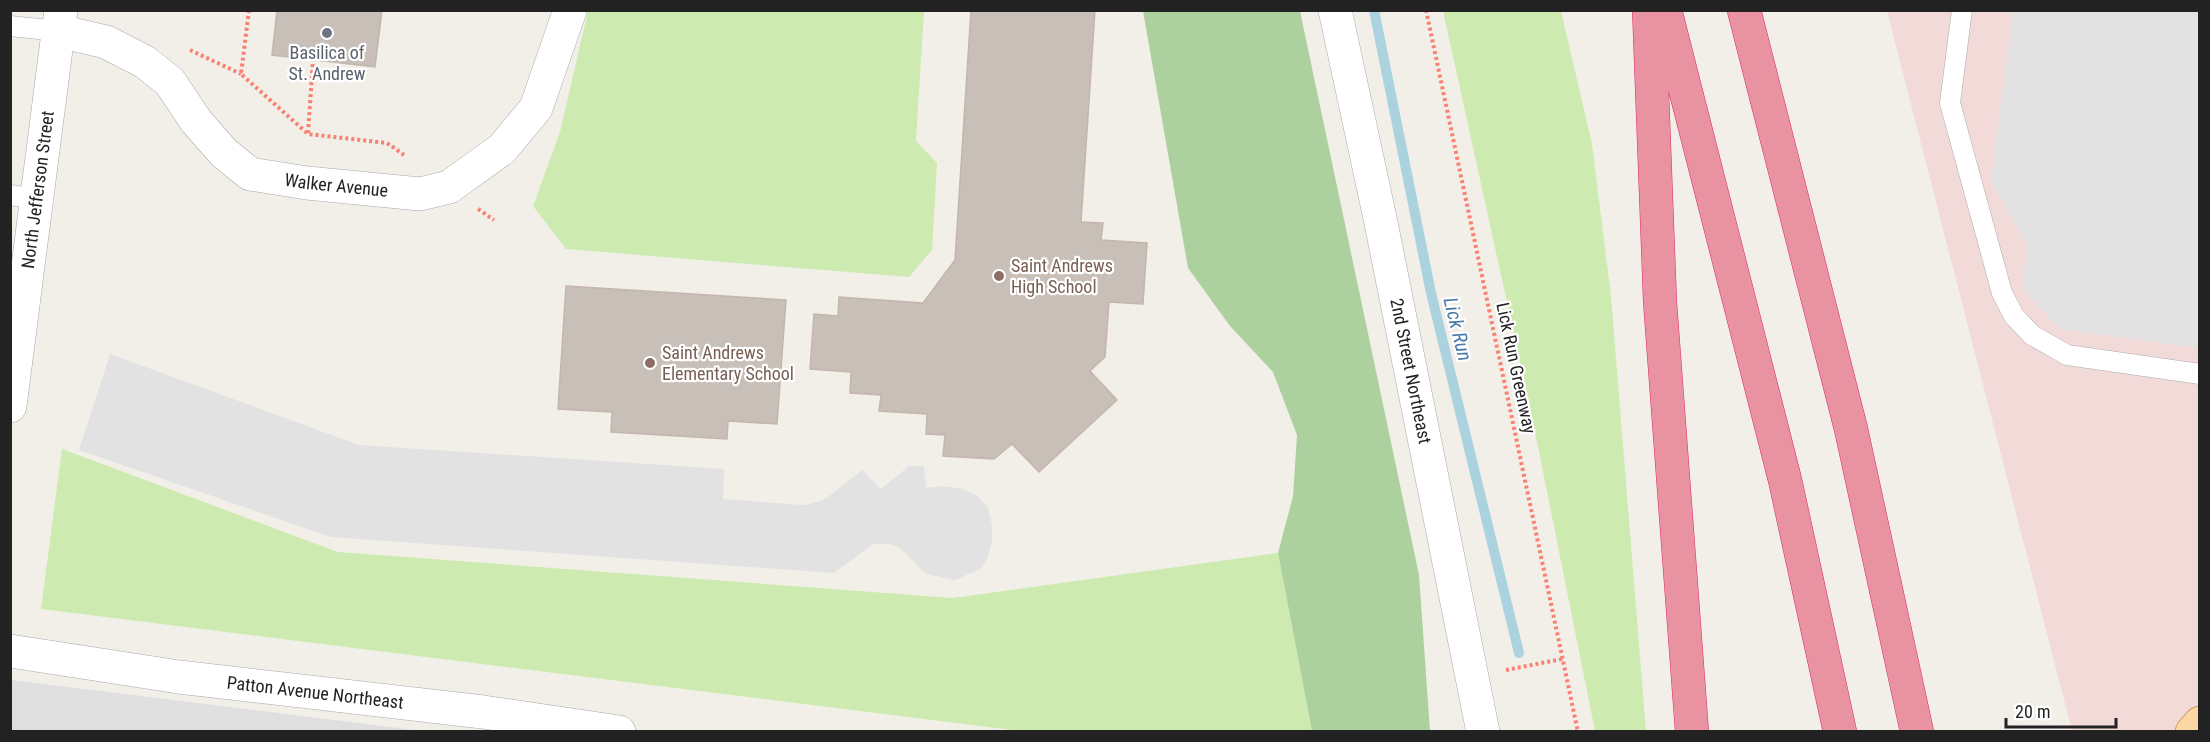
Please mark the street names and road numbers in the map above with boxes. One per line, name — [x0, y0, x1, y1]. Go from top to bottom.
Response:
street label: North Jefferson Street — [17, 110, 58, 270]
street label: Walker Avenue — [283, 169, 389, 201]
street label: 2nd Street Northeast — [1386, 297, 1436, 446]
street label: Lick Run Greenway — [1492, 300, 1541, 436]
street label: Patton Avenue Northeast — [226, 672, 405, 713]

